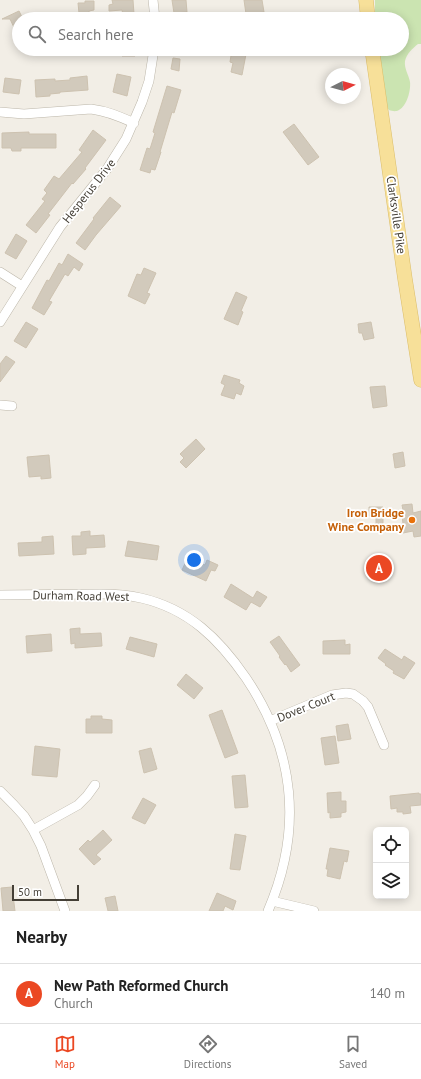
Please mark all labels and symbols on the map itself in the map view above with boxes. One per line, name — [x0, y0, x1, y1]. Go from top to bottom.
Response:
north arrow — [325, 68, 361, 104]
street label: Hesperus Drive — [59, 156, 118, 226]
street label: Clarksville Pike — [384, 175, 409, 255]
place label: Iron Bridge Wine Company — [328, 505, 404, 534]
marker: Iron Bridge Wine Company — [407, 515, 417, 525]
your location — [184, 550, 204, 570]
pin: A — [366, 553, 392, 583]
street label: Durham Road West — [32, 587, 130, 604]
street label: Dover Court — [275, 688, 337, 725]
scale bar — [12, 883, 79, 902]

